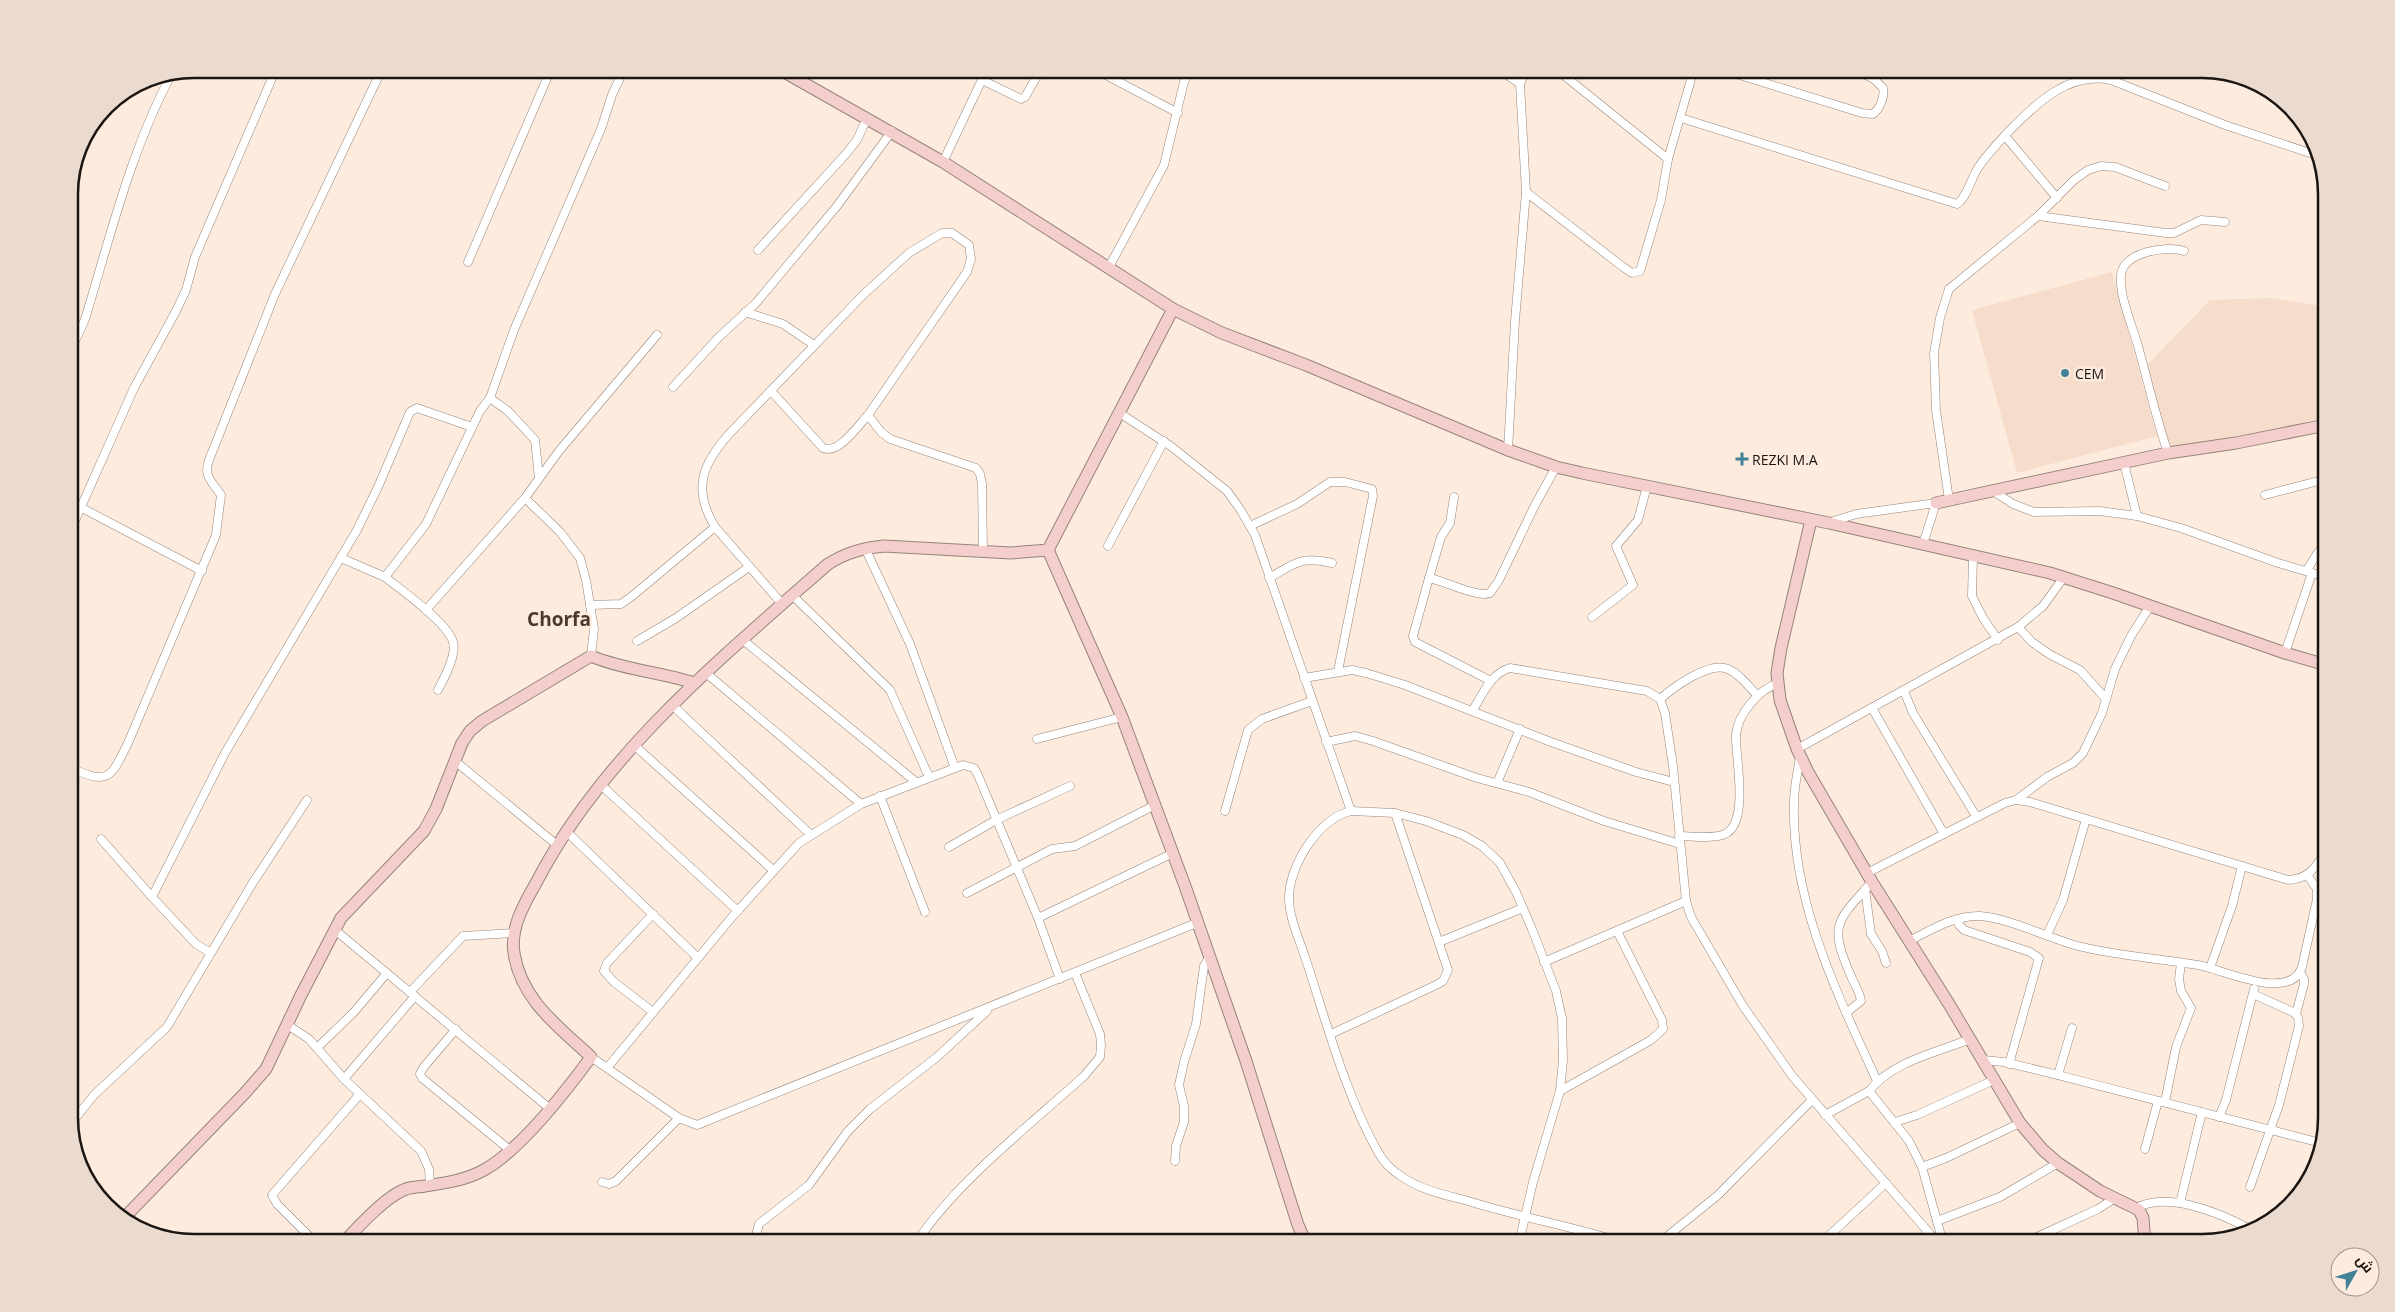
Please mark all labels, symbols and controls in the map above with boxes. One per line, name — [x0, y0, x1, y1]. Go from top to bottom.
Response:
place label: CEM — [2075, 364, 2104, 383]
marker: CEM — [2059, 367, 2071, 379]
place label: REZKI M.A — [1752, 450, 1818, 469]
marker: REZKI M.A — [1736, 453, 1748, 465]
district label: Chorfa — [527, 606, 591, 632]
north arrow — [2330, 1247, 2380, 1297]
text: ش — [2352, 1251, 2379, 1276]

